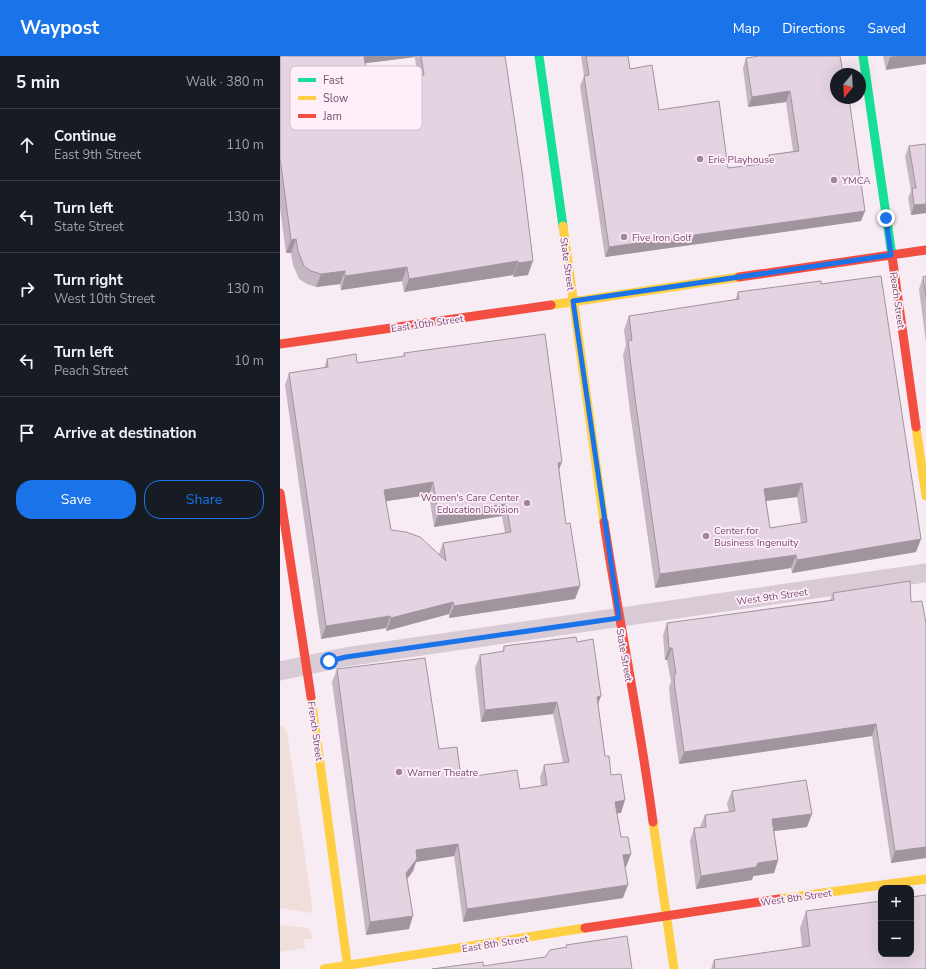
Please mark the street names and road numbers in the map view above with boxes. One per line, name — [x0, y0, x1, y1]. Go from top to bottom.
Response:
street label: State Street — [556, 237, 578, 292]
street label: Peach Street — [886, 271, 908, 330]
street label: East 10th Street — [390, 312, 465, 336]
street label: West 9th Street — [736, 585, 809, 609]
street label: State Street — [612, 628, 636, 683]
street label: French Street — [304, 700, 326, 762]
street label: West 8th Street — [760, 886, 833, 910]
street label: East 8th Street — [461, 932, 530, 956]

